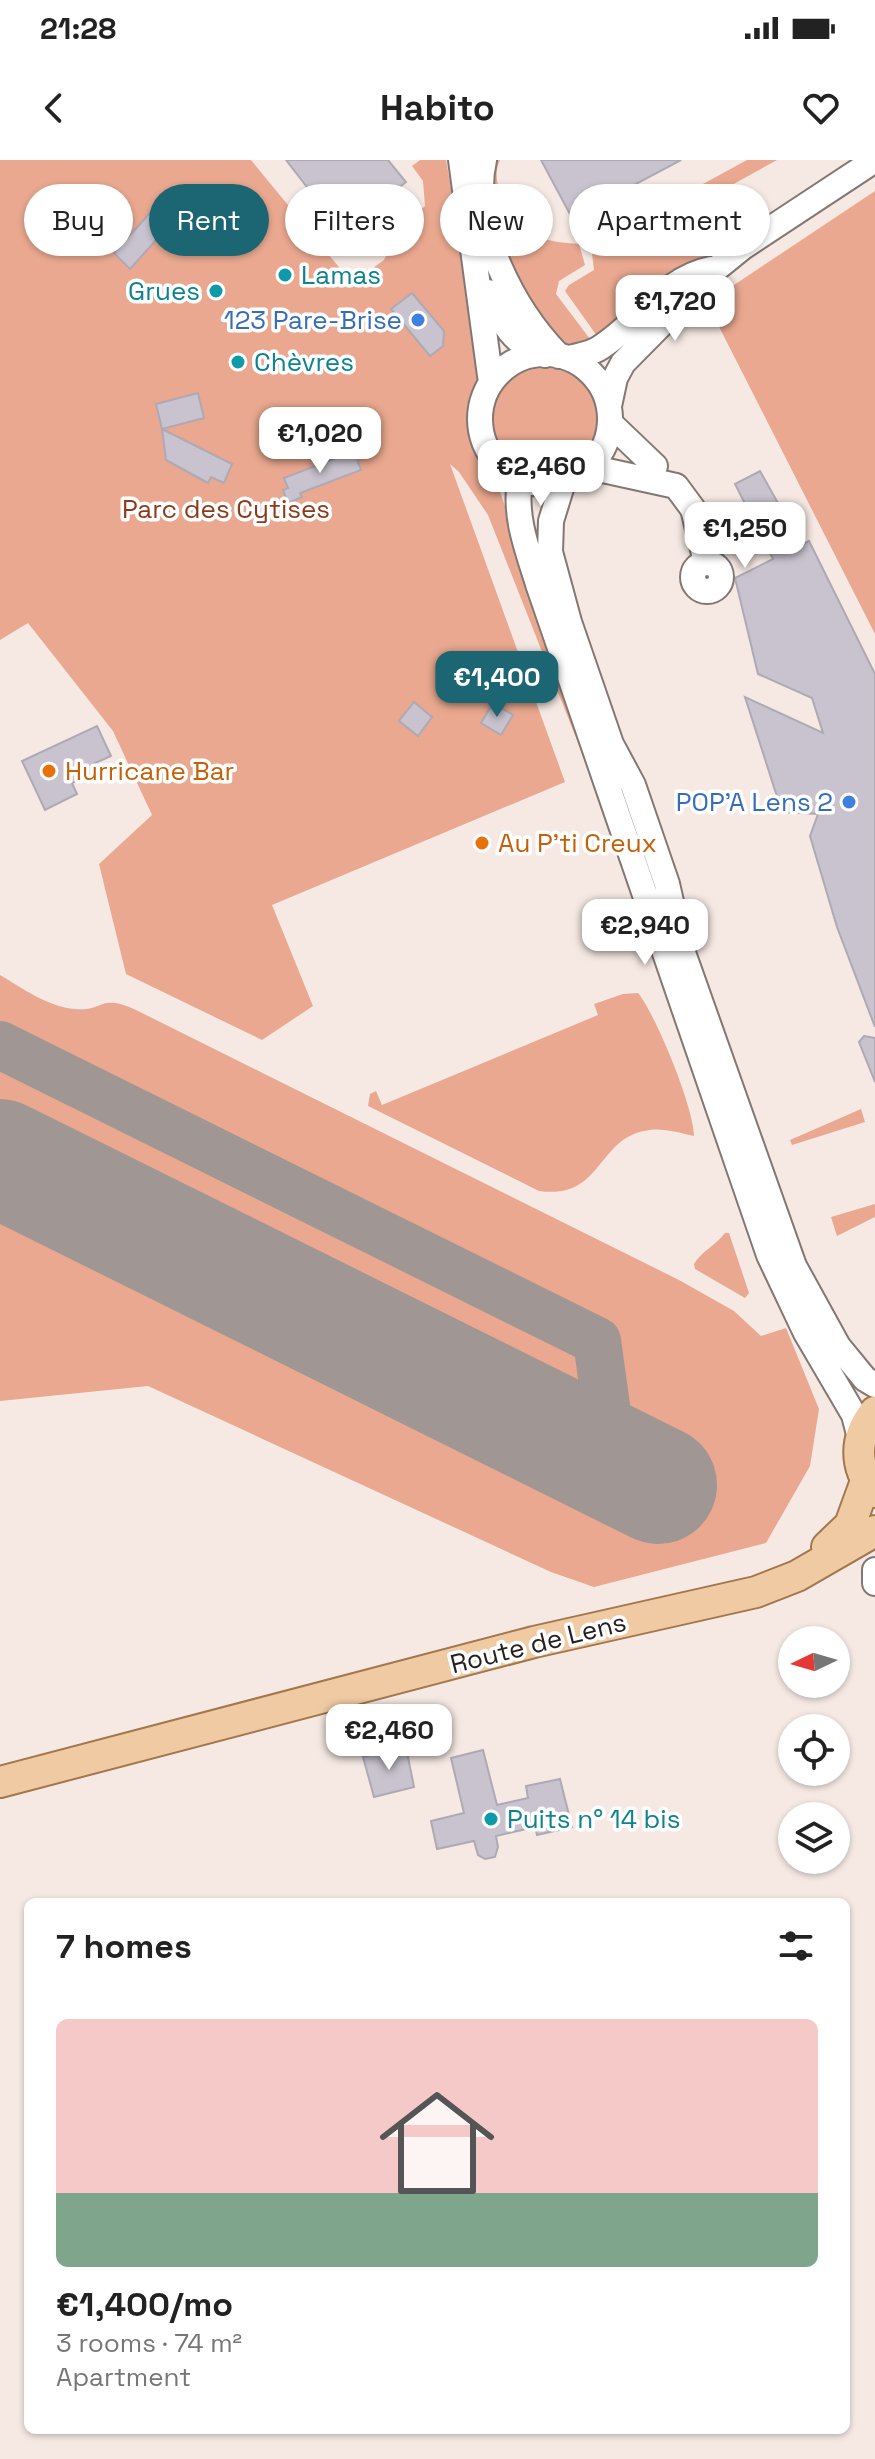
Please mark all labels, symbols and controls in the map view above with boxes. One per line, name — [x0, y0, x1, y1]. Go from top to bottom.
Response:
text: 21:28 — [40, 9, 116, 48]
text: Habito — [380, 85, 495, 131]
icon: back — [32, 86, 76, 130]
icon: heart — [799, 86, 843, 130]
chip: Buy — [24, 184, 133, 256]
chip: Rent — [149, 184, 269, 256]
chip: Filters — [285, 184, 424, 256]
chip: New — [440, 184, 553, 256]
chip: Apartment — [569, 184, 770, 256]
place label: Lamas — [301, 258, 381, 292]
marker: Lamas — [276, 266, 294, 284]
place label: Grues — [128, 274, 200, 308]
pin: €1,720 — [610, 275, 740, 343]
marker: Grues — [207, 282, 225, 300]
text: €1,720 — [634, 284, 716, 318]
place label: 123 Pare-Brise — [224, 303, 402, 337]
marker: 123 Pare-Brise — [409, 311, 427, 329]
place label: Chèvres — [254, 345, 354, 379]
marker: Chèvres — [229, 353, 247, 371]
pin: €1,020 — [255, 407, 385, 475]
text: €1,020 — [277, 416, 363, 450]
pin: €2,460 — [476, 440, 606, 508]
text: €2,460 — [496, 449, 586, 483]
park label: Parc des Cytises — [122, 492, 330, 526]
pin: €1,250 — [680, 502, 810, 570]
text: €1,250 — [703, 511, 787, 545]
pin: €1,400 — [432, 651, 562, 719]
text: €1,400 — [453, 660, 541, 694]
place label: Hurricane Bar — [65, 754, 234, 788]
marker: Hurricane Bar — [40, 762, 58, 780]
place label: POP'A Lens 2 — [676, 785, 833, 819]
marker: POP'A Lens 2 — [840, 793, 858, 811]
place label: Au P'ti Creux — [498, 826, 657, 860]
marker: Au P'ti Creux — [473, 834, 491, 852]
pin: €2,940 — [580, 899, 710, 967]
text: €2,940 — [600, 908, 690, 942]
street label: Route de Lens — [447, 1605, 629, 1681]
north arrow — [778, 1626, 850, 1698]
map controls — [778, 1626, 850, 1874]
pin: €2,460 — [324, 1704, 454, 1772]
text: €2,460 — [344, 1713, 434, 1747]
button: locate — [778, 1714, 850, 1786]
place label: Puits n° 14 bis — [507, 1802, 680, 1836]
button: layers — [778, 1802, 850, 1874]
marker: Puits n° 14 bis — [482, 1810, 500, 1828]
icon: filters — [774, 1924, 818, 1968]
text: 7 homes — [56, 1925, 192, 1968]
icon: home — [365, 2071, 509, 2215]
text: €1,400/mo — [56, 2283, 233, 2326]
text: 3 rooms · 74 m² — [56, 2326, 242, 2360]
text: Apartment — [56, 2360, 191, 2394]

